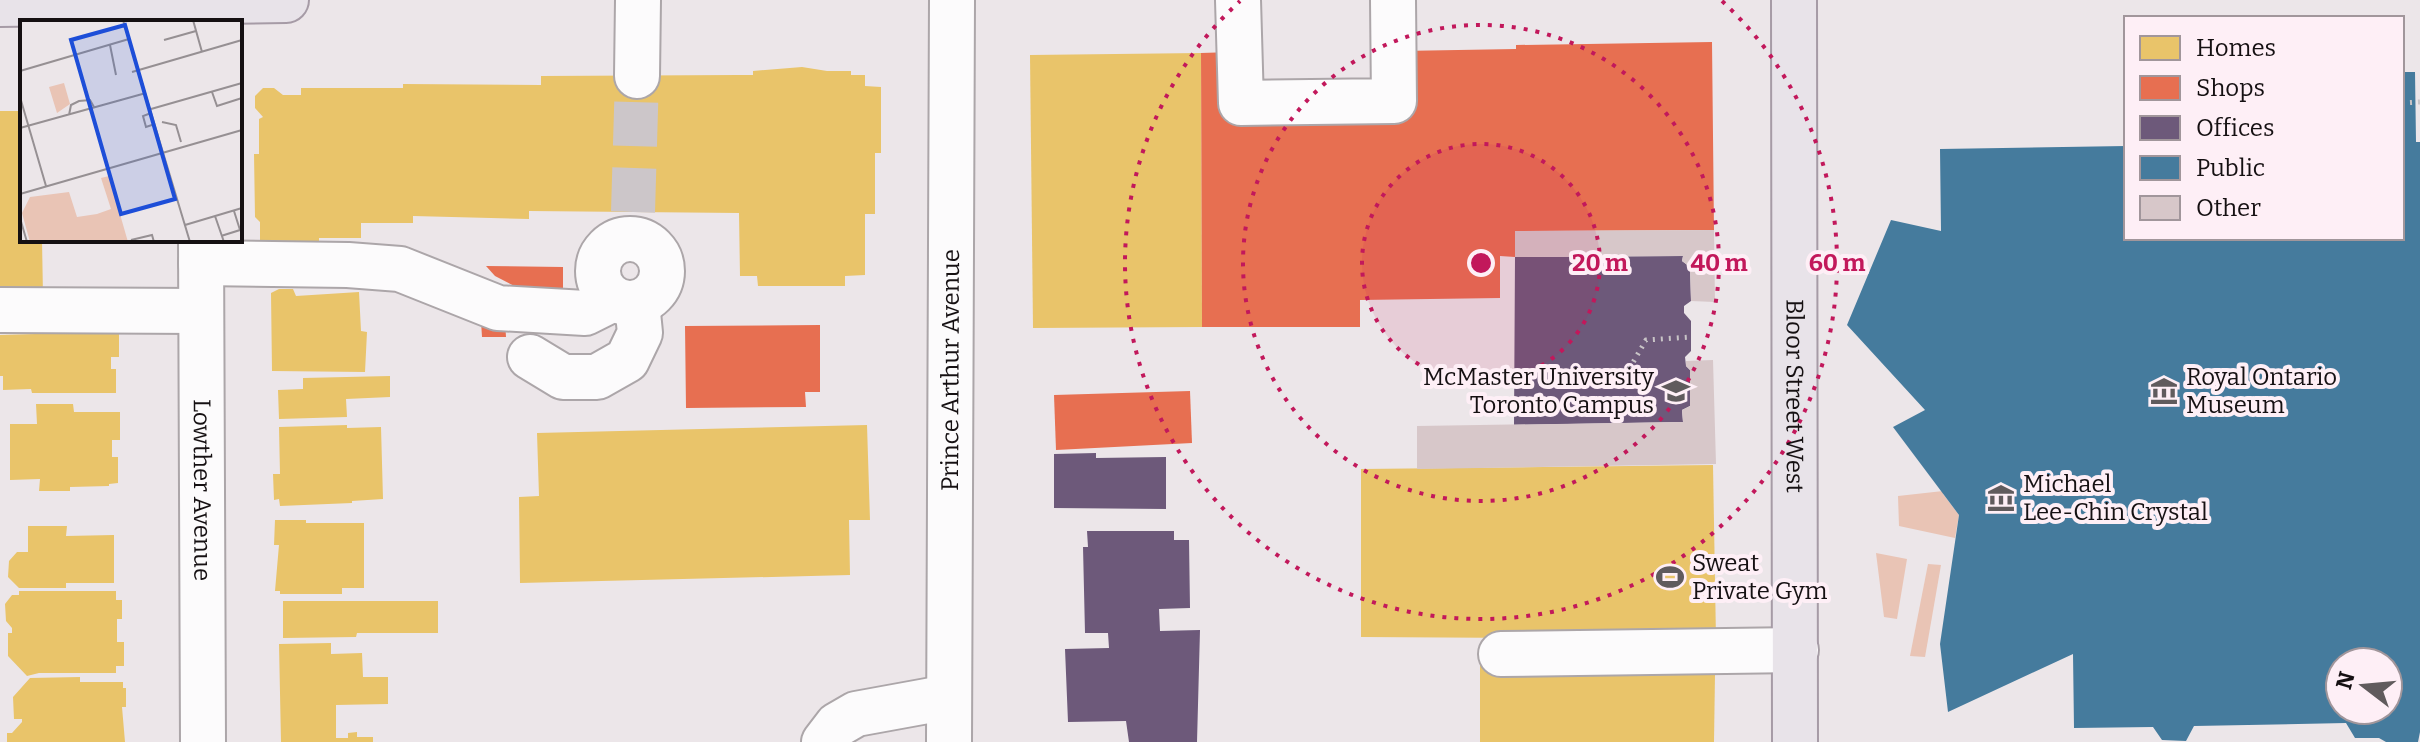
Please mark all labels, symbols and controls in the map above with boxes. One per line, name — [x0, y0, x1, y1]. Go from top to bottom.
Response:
legend — [2124, 16, 2404, 240]
inset map — [20, 20, 242, 242]
text: Homes — [2196, 34, 2276, 62]
text: Shops — [2196, 74, 2265, 102]
text: Offices — [2196, 114, 2274, 142]
text: Public — [2196, 154, 2265, 182]
text: Other — [2196, 194, 2261, 222]
street label: Prince Arthur Avenue — [936, 249, 965, 491]
centre of rings — [1467, 249, 1495, 277]
text: 20 m — [1572, 249, 1628, 277]
text: 40 m — [1690, 249, 1748, 277]
text: 60 m — [1809, 249, 1865, 277]
street label: Bloor Street West — [1780, 299, 1809, 493]
place label: McMaster University Toronto Campus — [1423, 363, 1654, 419]
place label: Royal Ontario Museum — [2186, 363, 2337, 419]
school or university icon: McMaster University Toronto Campus — [1661, 376, 1691, 406]
museum icon: Royal Ontario Museum — [2149, 376, 2179, 406]
street label: Lowther Avenue — [188, 399, 216, 581]
place label: Michael Lee-Chin Crystal — [2023, 470, 2208, 526]
museum icon: Michael Lee-Chin Crystal — [1986, 483, 2016, 513]
place label: Sweat Private Gym — [1692, 549, 1828, 605]
sports icon: Sweat Private Gym — [1655, 562, 1685, 592]
north arrow — [2324, 646, 2404, 726]
text: N — [2330, 669, 2361, 693]

